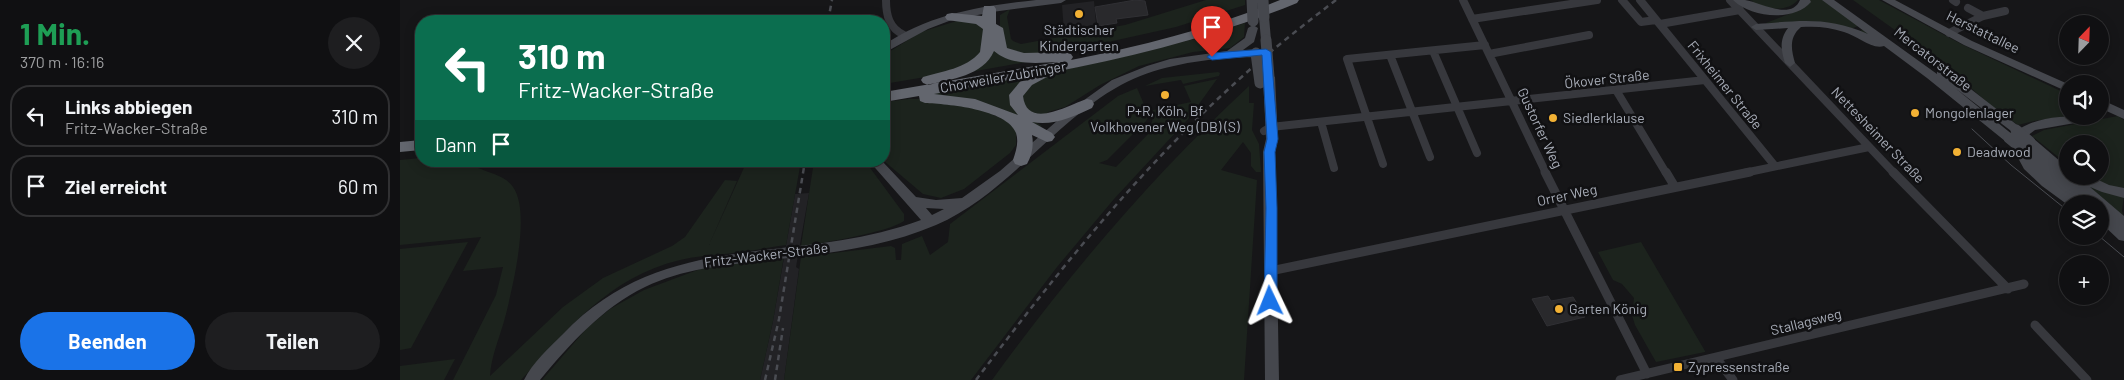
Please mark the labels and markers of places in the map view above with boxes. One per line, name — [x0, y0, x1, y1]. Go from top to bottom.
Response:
pin — [1191, 6, 1233, 57]
marker: Städtischer Kindergarten — [1073, 8, 1085, 20]
place label: Städtischer Kindergarten — [1039, 21, 1119, 54]
marker: P+R, Köln, Bf Volkhovener Weg (DB) (S) — [1159, 89, 1171, 101]
place label: P+R, Köln, Bf Volkhovener Weg (DB) (S) — [1090, 102, 1240, 135]
place label: Mongolenlager — [1925, 104, 2014, 121]
marker: Mongolenlager — [1909, 107, 1921, 119]
place label: Siedlerklause — [1563, 109, 1645, 126]
marker: Siedlerklause — [1547, 112, 1559, 124]
place label: Deadwood — [1967, 143, 2031, 160]
marker: Deadwood — [1951, 146, 1963, 158]
place label: Garten König — [1569, 300, 1647, 317]
marker: Garten König — [1553, 303, 1565, 315]
place label: Zypressenstraße — [1688, 358, 1790, 375]
marker: Zypressenstraße — [1672, 361, 1684, 373]

